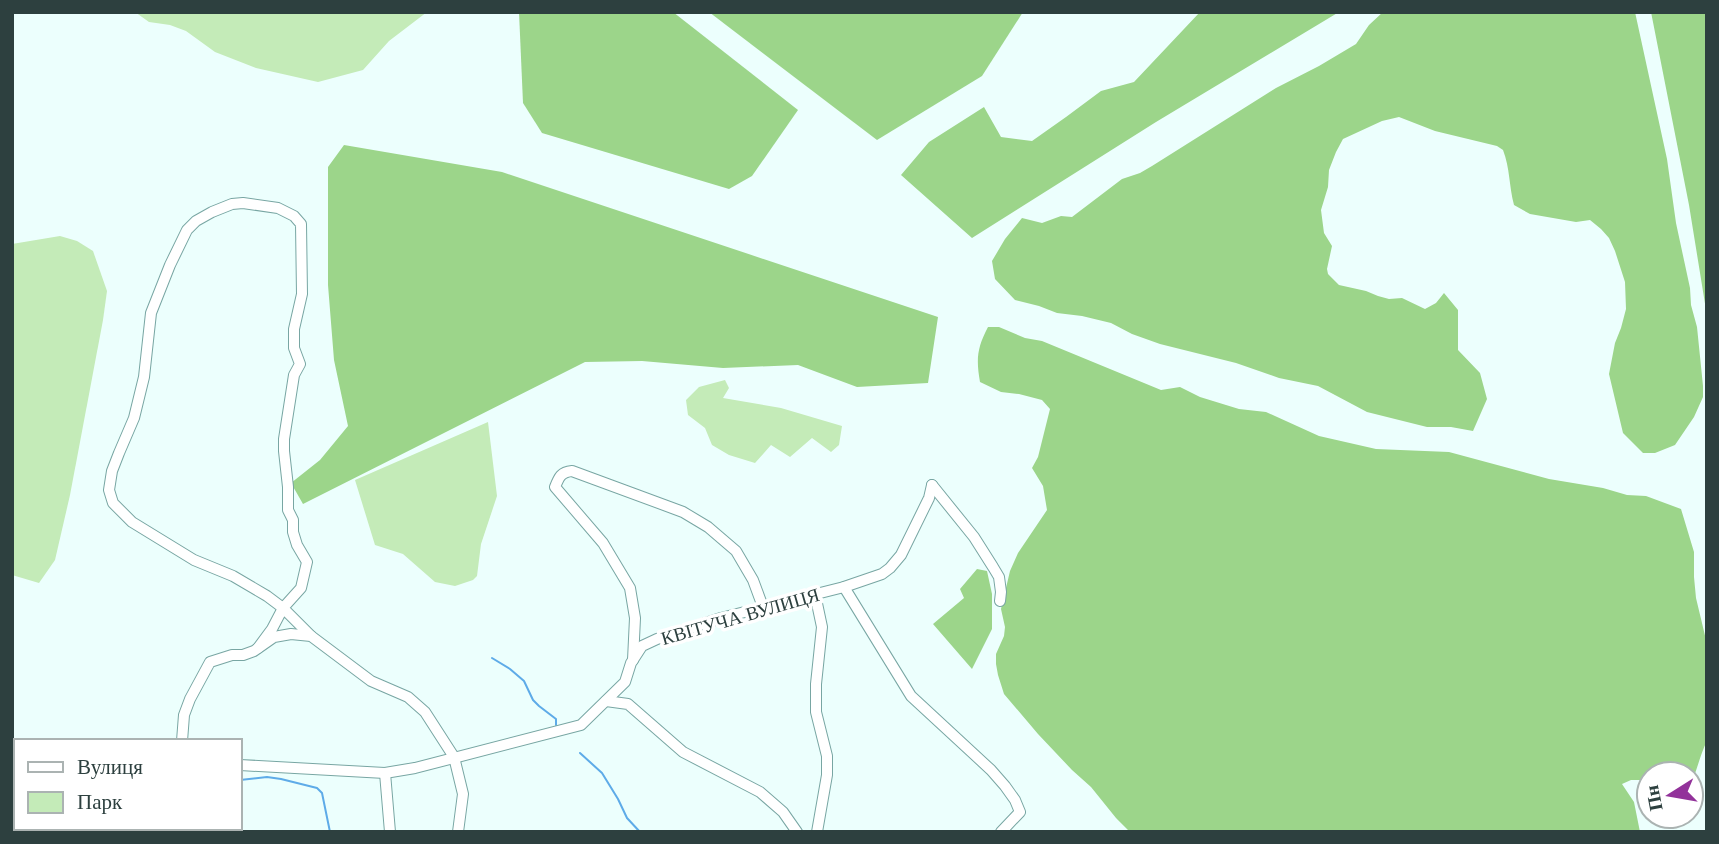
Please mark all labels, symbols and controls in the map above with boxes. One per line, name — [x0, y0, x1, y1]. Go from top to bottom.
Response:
street label: КВІТУЧА ВУЛИЦЯ — [658, 583, 822, 650]
legend — [14, 739, 242, 830]
text: Вулиця — [77, 754, 143, 780]
north arrow — [1635, 760, 1705, 830]
text: Пн — [1640, 783, 1668, 813]
text: Парк — [77, 789, 123, 815]

